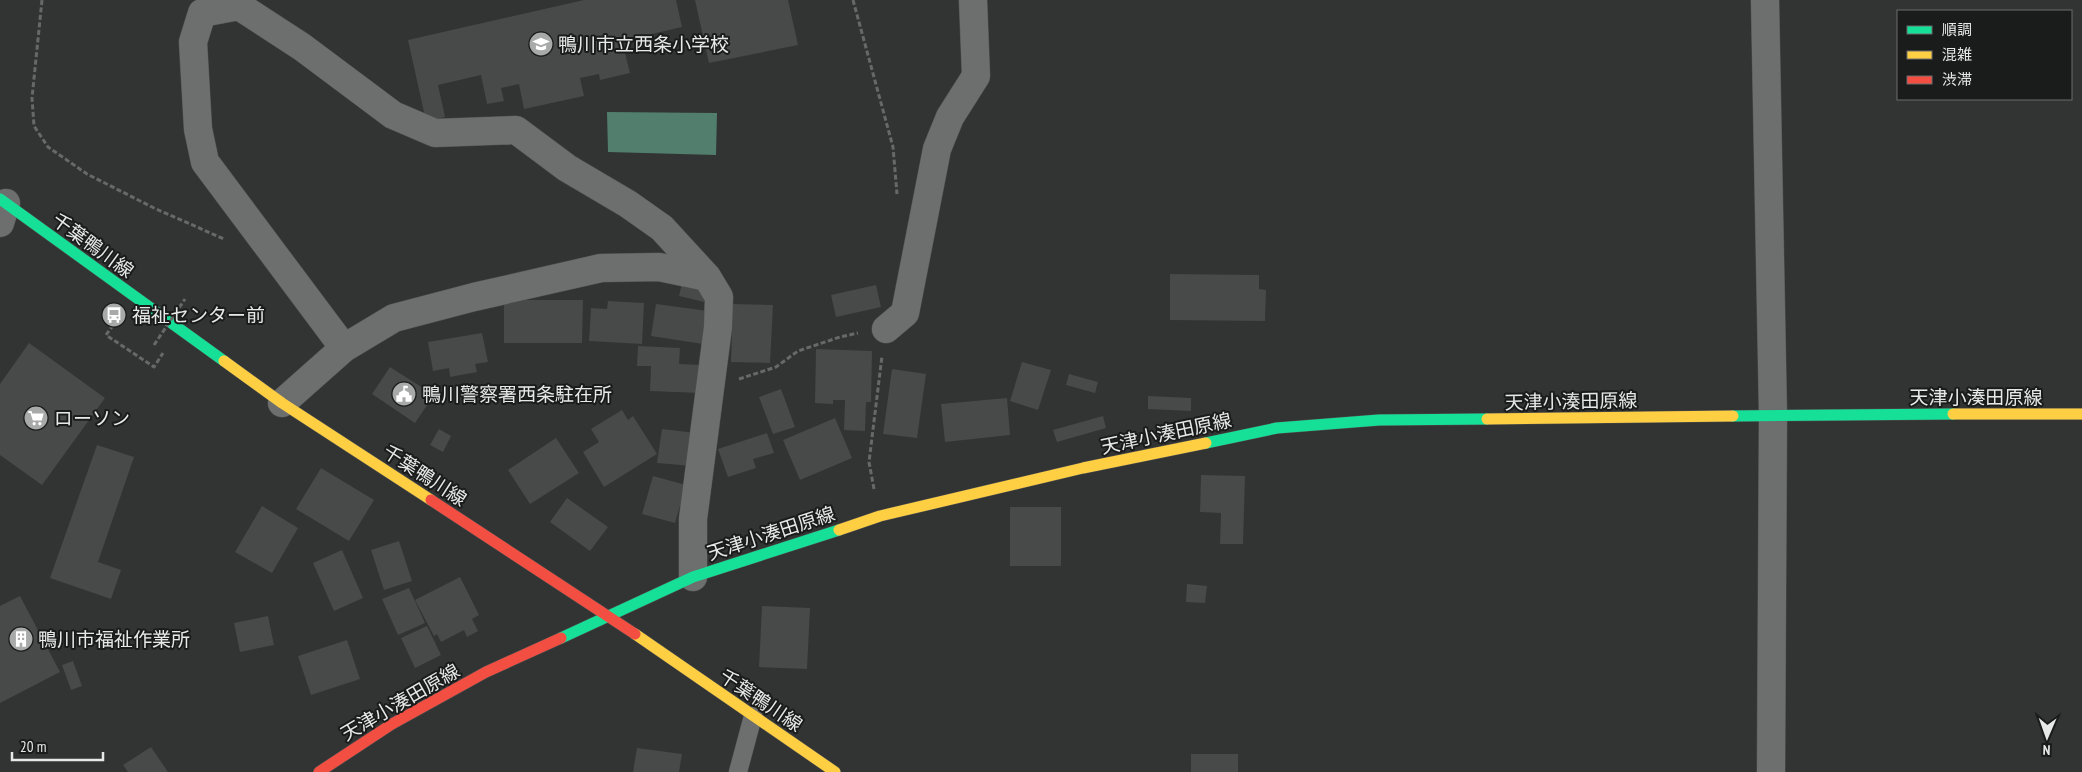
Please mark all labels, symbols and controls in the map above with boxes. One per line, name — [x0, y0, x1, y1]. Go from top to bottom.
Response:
legend — [1897, 10, 2072, 100]
text: 順調 — [1942, 20, 1972, 39]
school or university icon: 鴨川市立西条小学校 — [528, 31, 554, 57]
place label: 鴨川市立西条小学校 — [558, 32, 729, 56]
text: 混雑 — [1942, 45, 1972, 64]
text: 渋滞 — [1942, 70, 1972, 89]
street label: 千葉鴨川線 — [48, 207, 138, 283]
bus stop icon: 福祉センター前 — [101, 302, 127, 328]
place label: 福祉センター前 — [132, 303, 265, 327]
public building icon: 鴨川警察署西条駐在所 — [391, 381, 417, 407]
place label: 鴨川警察署西条駐在所 — [422, 382, 612, 406]
street label: 天津小湊田原線 — [1909, 385, 2043, 409]
street label: 天津小湊田原線 — [1504, 388, 1638, 414]
supermarket icon: ローソン — [23, 405, 49, 431]
place label: ローソン — [54, 406, 130, 430]
street label: 天津小湊田原線 — [1098, 407, 1234, 459]
street label: 千葉鴨川線 — [379, 439, 471, 511]
street label: 天津小湊田原線 — [704, 501, 838, 565]
building icon: 鴨川市福祉作業所 — [8, 626, 34, 652]
place label: 鴨川市福祉作業所 — [38, 627, 190, 651]
street label: 天津小湊田原線 — [336, 658, 464, 746]
street label: 千葉鴨川線 — [715, 663, 807, 737]
north arrow — [2022, 712, 2072, 762]
scale bar — [12, 730, 104, 762]
text: 20 m — [20, 737, 46, 756]
text: N — [2042, 741, 2051, 759]

